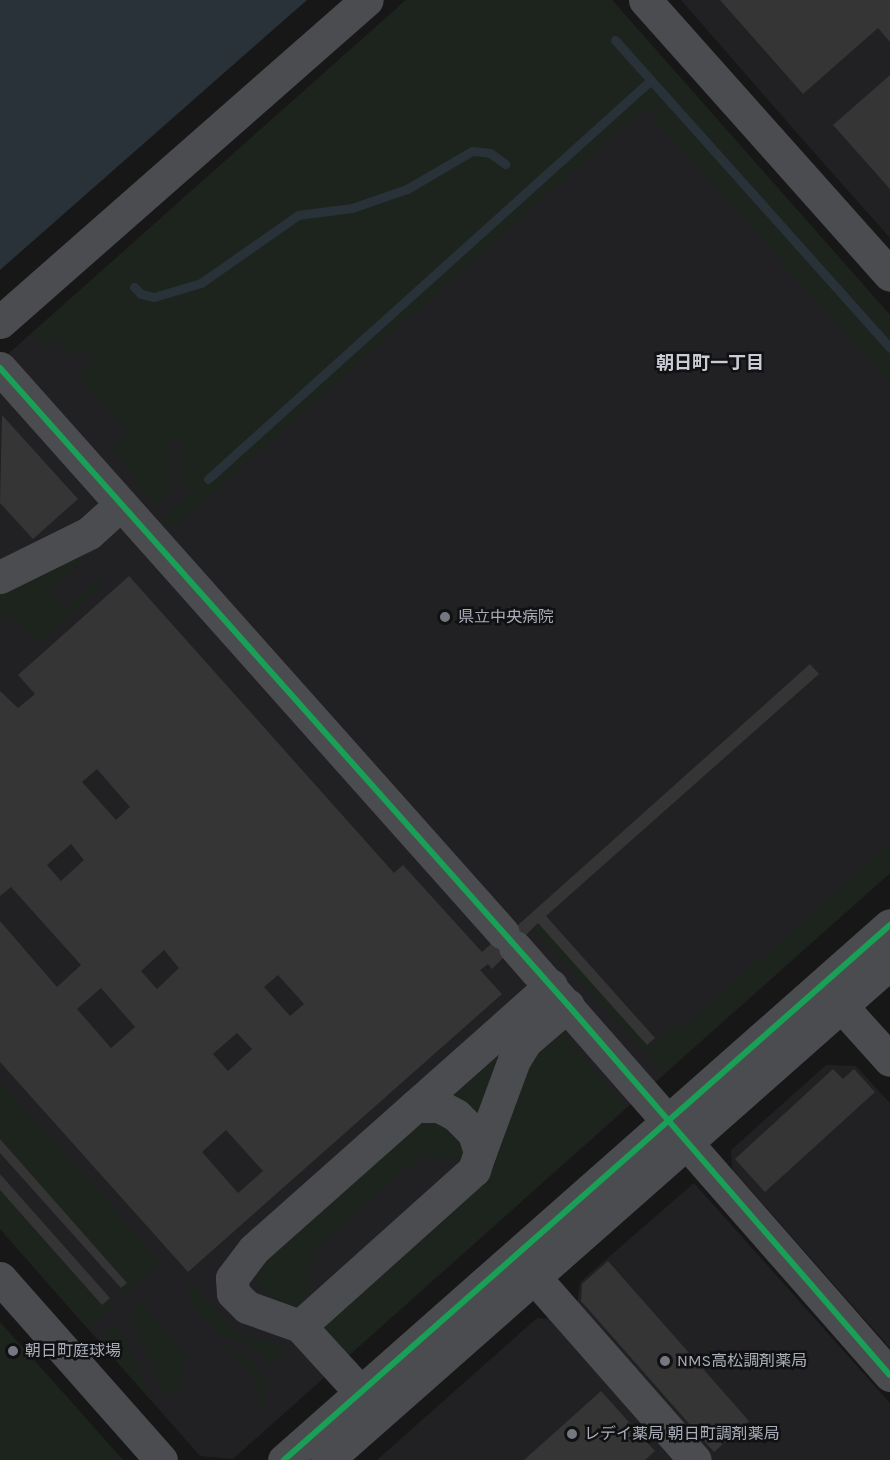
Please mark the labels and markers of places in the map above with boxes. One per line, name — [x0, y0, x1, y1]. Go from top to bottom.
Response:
place label: 県立中央病院 — [458, 607, 554, 627]
marker: 県立中央病院 — [436, 608, 454, 626]
place label: 朝日町庭球場 — [25, 1341, 121, 1361]
marker: 朝日町庭球場 — [6, 1344, 20, 1358]
place label: NMS高松調剤薬局 — [677, 1351, 807, 1371]
marker: NMS高松調剤薬局 — [658, 1354, 672, 1368]
place label: レデイ薬局 朝日町調剤薬局 — [584, 1424, 780, 1444]
marker: レデイ薬局 朝日町調剤薬局 — [565, 1427, 579, 1441]

